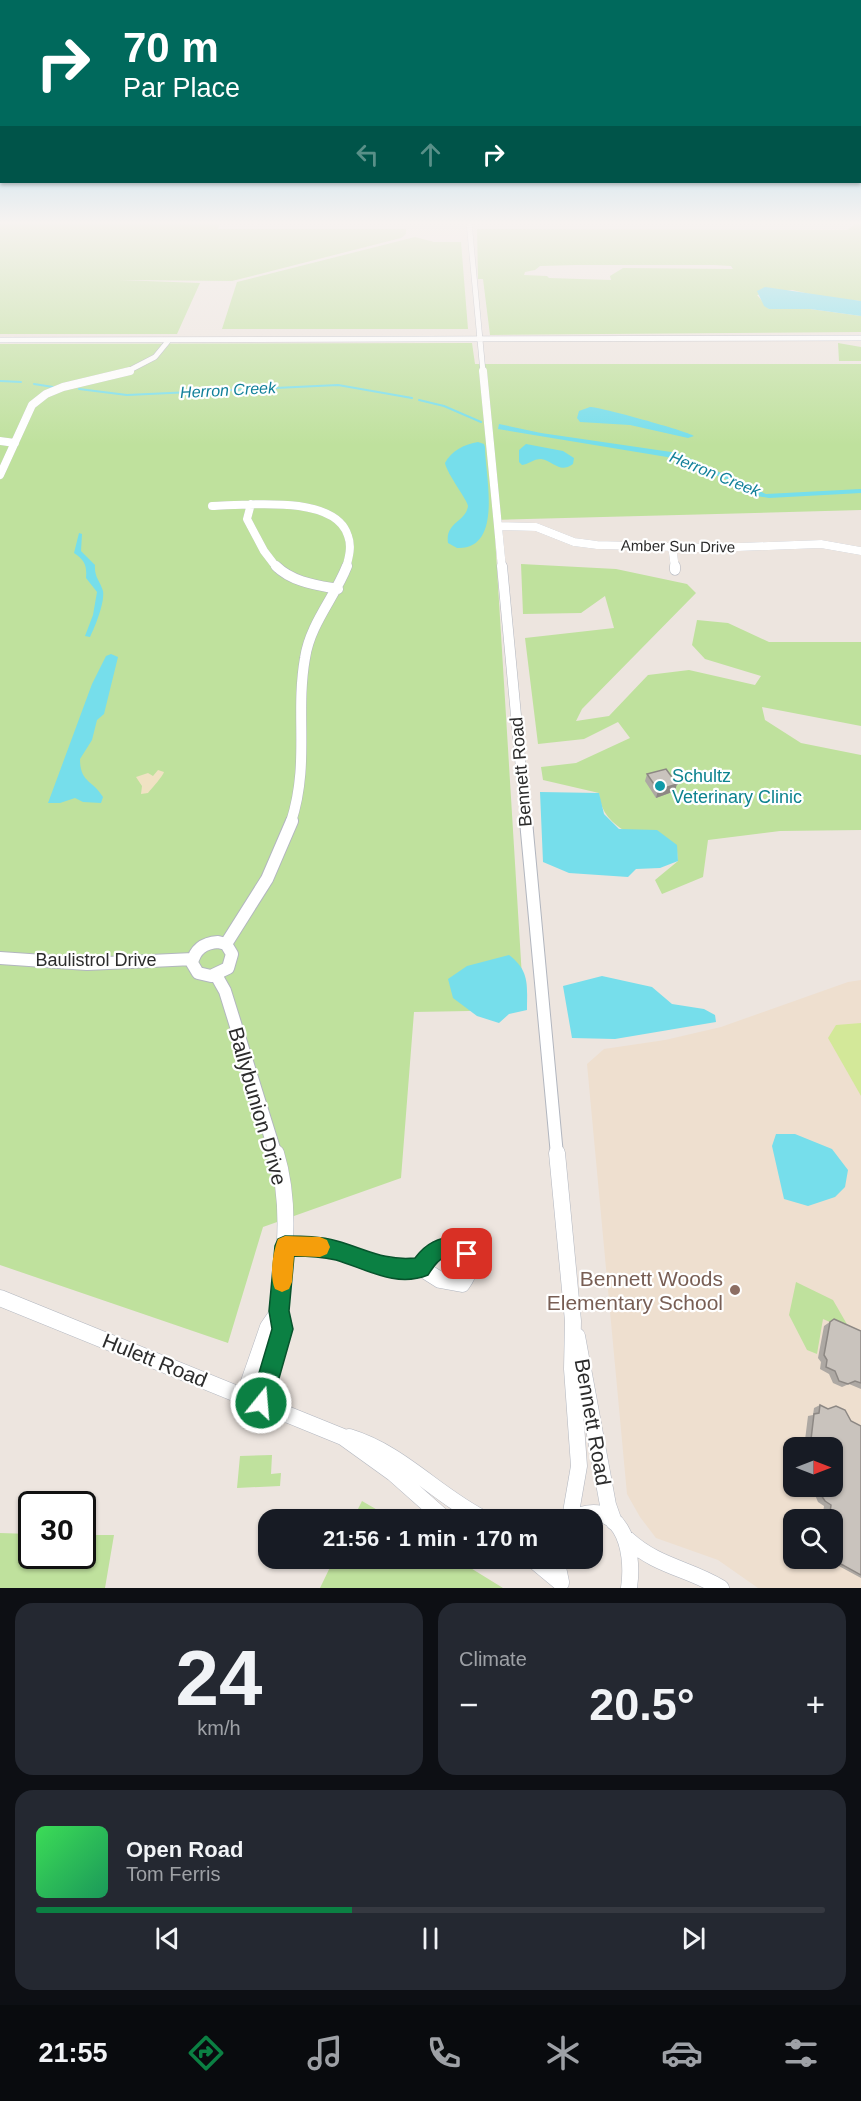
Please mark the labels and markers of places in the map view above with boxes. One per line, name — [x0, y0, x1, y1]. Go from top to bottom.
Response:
place label: Schultz Veterinary Clinic — [672, 766, 802, 807]
marker: Schultz Veterinary Clinic — [653, 779, 667, 793]
pin — [441, 1228, 492, 1279]
place label: Bennett Woods Elementary School — [547, 1267, 723, 1314]
marker: Bennett Woods Elementary School — [728, 1283, 742, 1297]

